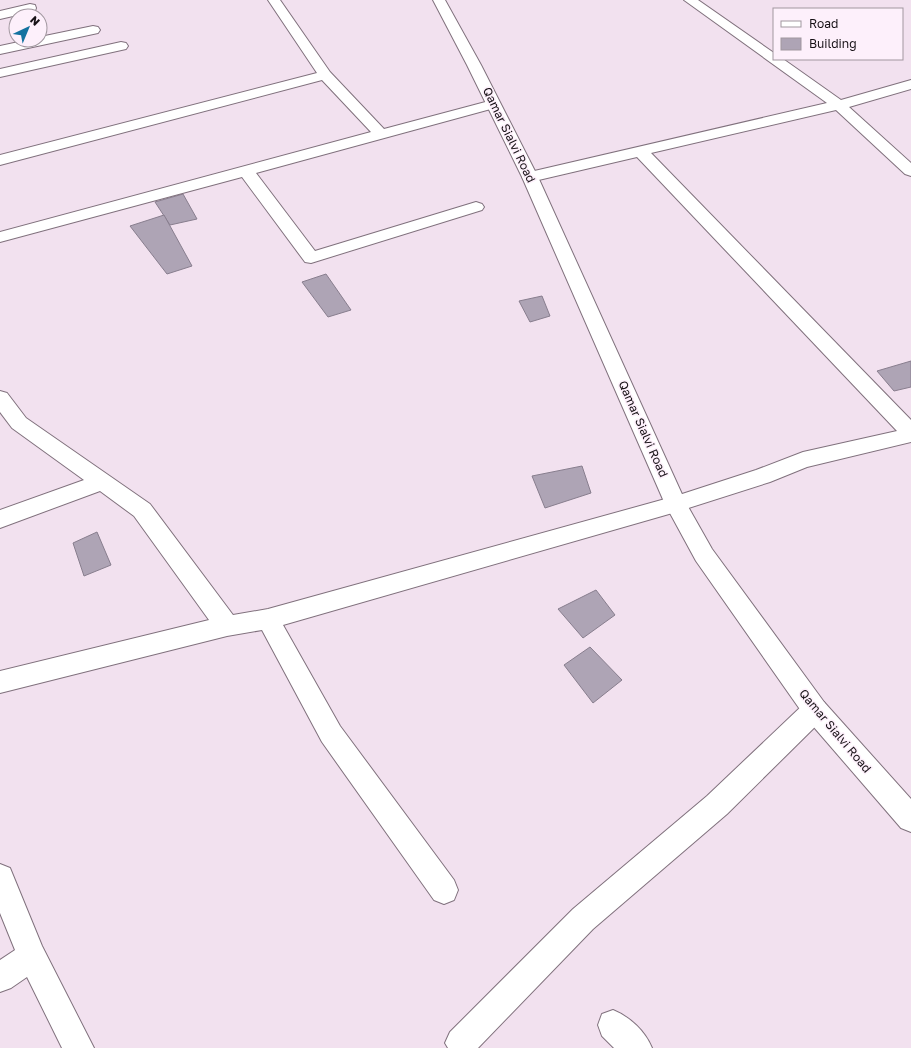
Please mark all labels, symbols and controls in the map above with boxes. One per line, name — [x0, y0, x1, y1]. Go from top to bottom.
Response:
north arrow — [8, 8, 48, 48]
legend — [773, 8, 903, 60]
text: N — [28, 13, 43, 28]
text: Road — [809, 16, 838, 31]
text: Building — [809, 36, 857, 51]
street label: Qamar Sialvi Road — [480, 85, 539, 185]
street label: Qamar Sialvi Road — [615, 378, 672, 480]
street label: Qamar Sialvi Road — [796, 686, 875, 775]

